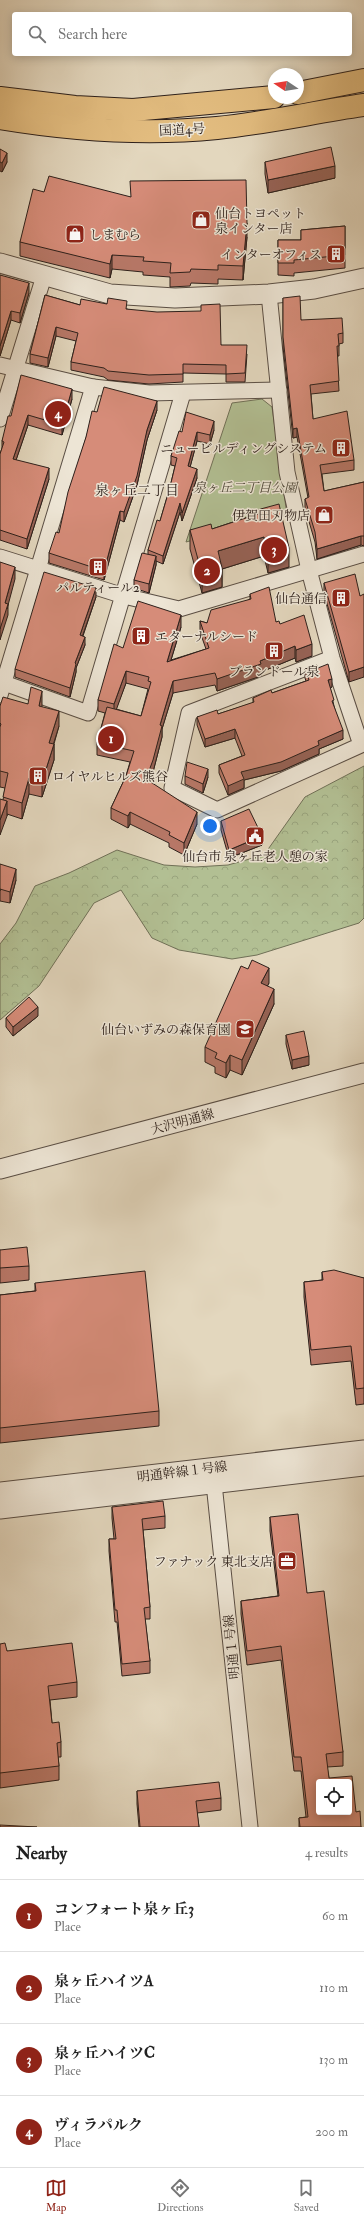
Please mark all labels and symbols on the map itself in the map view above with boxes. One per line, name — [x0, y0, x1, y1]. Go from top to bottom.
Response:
north arrow — [268, 68, 304, 104]
street label: 国道4号 — [159, 121, 205, 139]
place label: 仙台トヨペット 泉インター店 — [215, 206, 306, 237]
shop icon: 仙台トヨペット 泉インター店 — [190, 209, 212, 231]
shop icon: しまむら — [64, 223, 86, 245]
place label: しまむら — [89, 227, 141, 243]
building icon: インターオフィス — [325, 243, 347, 265]
place label: インターオフィス — [220, 247, 322, 263]
pin: 4 — [45, 399, 71, 429]
building icon: ニュービルディングシステム — [330, 437, 352, 459]
place label: ニュービルディングシステム — [161, 441, 327, 457]
park label: 泉ヶ丘二丁目公園 — [193, 480, 299, 496]
district label: 泉ヶ丘二丁目 — [95, 482, 179, 499]
shop icon: 伊賀田刃物店 — [313, 504, 335, 526]
place label: 伊賀田刃物店 — [232, 508, 310, 524]
pin: 3 — [261, 535, 287, 565]
building icon: パルティール2 — [87, 556, 109, 578]
pin: 2 — [194, 556, 220, 586]
place label: パルティール2 — [56, 580, 140, 596]
building icon: 仙台通信 — [330, 587, 352, 609]
place label: 仙台通信 — [275, 591, 327, 607]
building icon: エターナルシード — [130, 625, 152, 647]
place label: エターナルシード — [155, 629, 258, 645]
building icon: ブランドール泉 — [263, 640, 285, 662]
place label: ブランドール泉 — [229, 664, 319, 680]
pin: 1 — [98, 724, 124, 754]
building icon: ロイヤルヒルズ熊谷 — [27, 765, 49, 787]
place label: ロイヤルヒルズ熊谷 — [52, 769, 168, 785]
your location — [200, 816, 220, 836]
public building icon: 仙台市 泉ヶ丘老人憩の家 — [244, 825, 266, 847]
place label: 仙台市 泉ヶ丘老人憩の家 — [182, 849, 328, 865]
school or university icon: 仙台いずみの森保育園 — [234, 1018, 256, 1040]
place label: 仙台いずみの森保育園 — [101, 1022, 231, 1038]
street label: 大沢明通線 — [149, 1106, 216, 1138]
street label: 明通幹線１号線 — [136, 1459, 228, 1485]
office icon: ファナック 東北支店 — [276, 1550, 298, 1572]
place label: ファナック 東北支店 — [154, 1554, 273, 1570]
street label: 明通１号線 — [221, 1614, 243, 1680]

